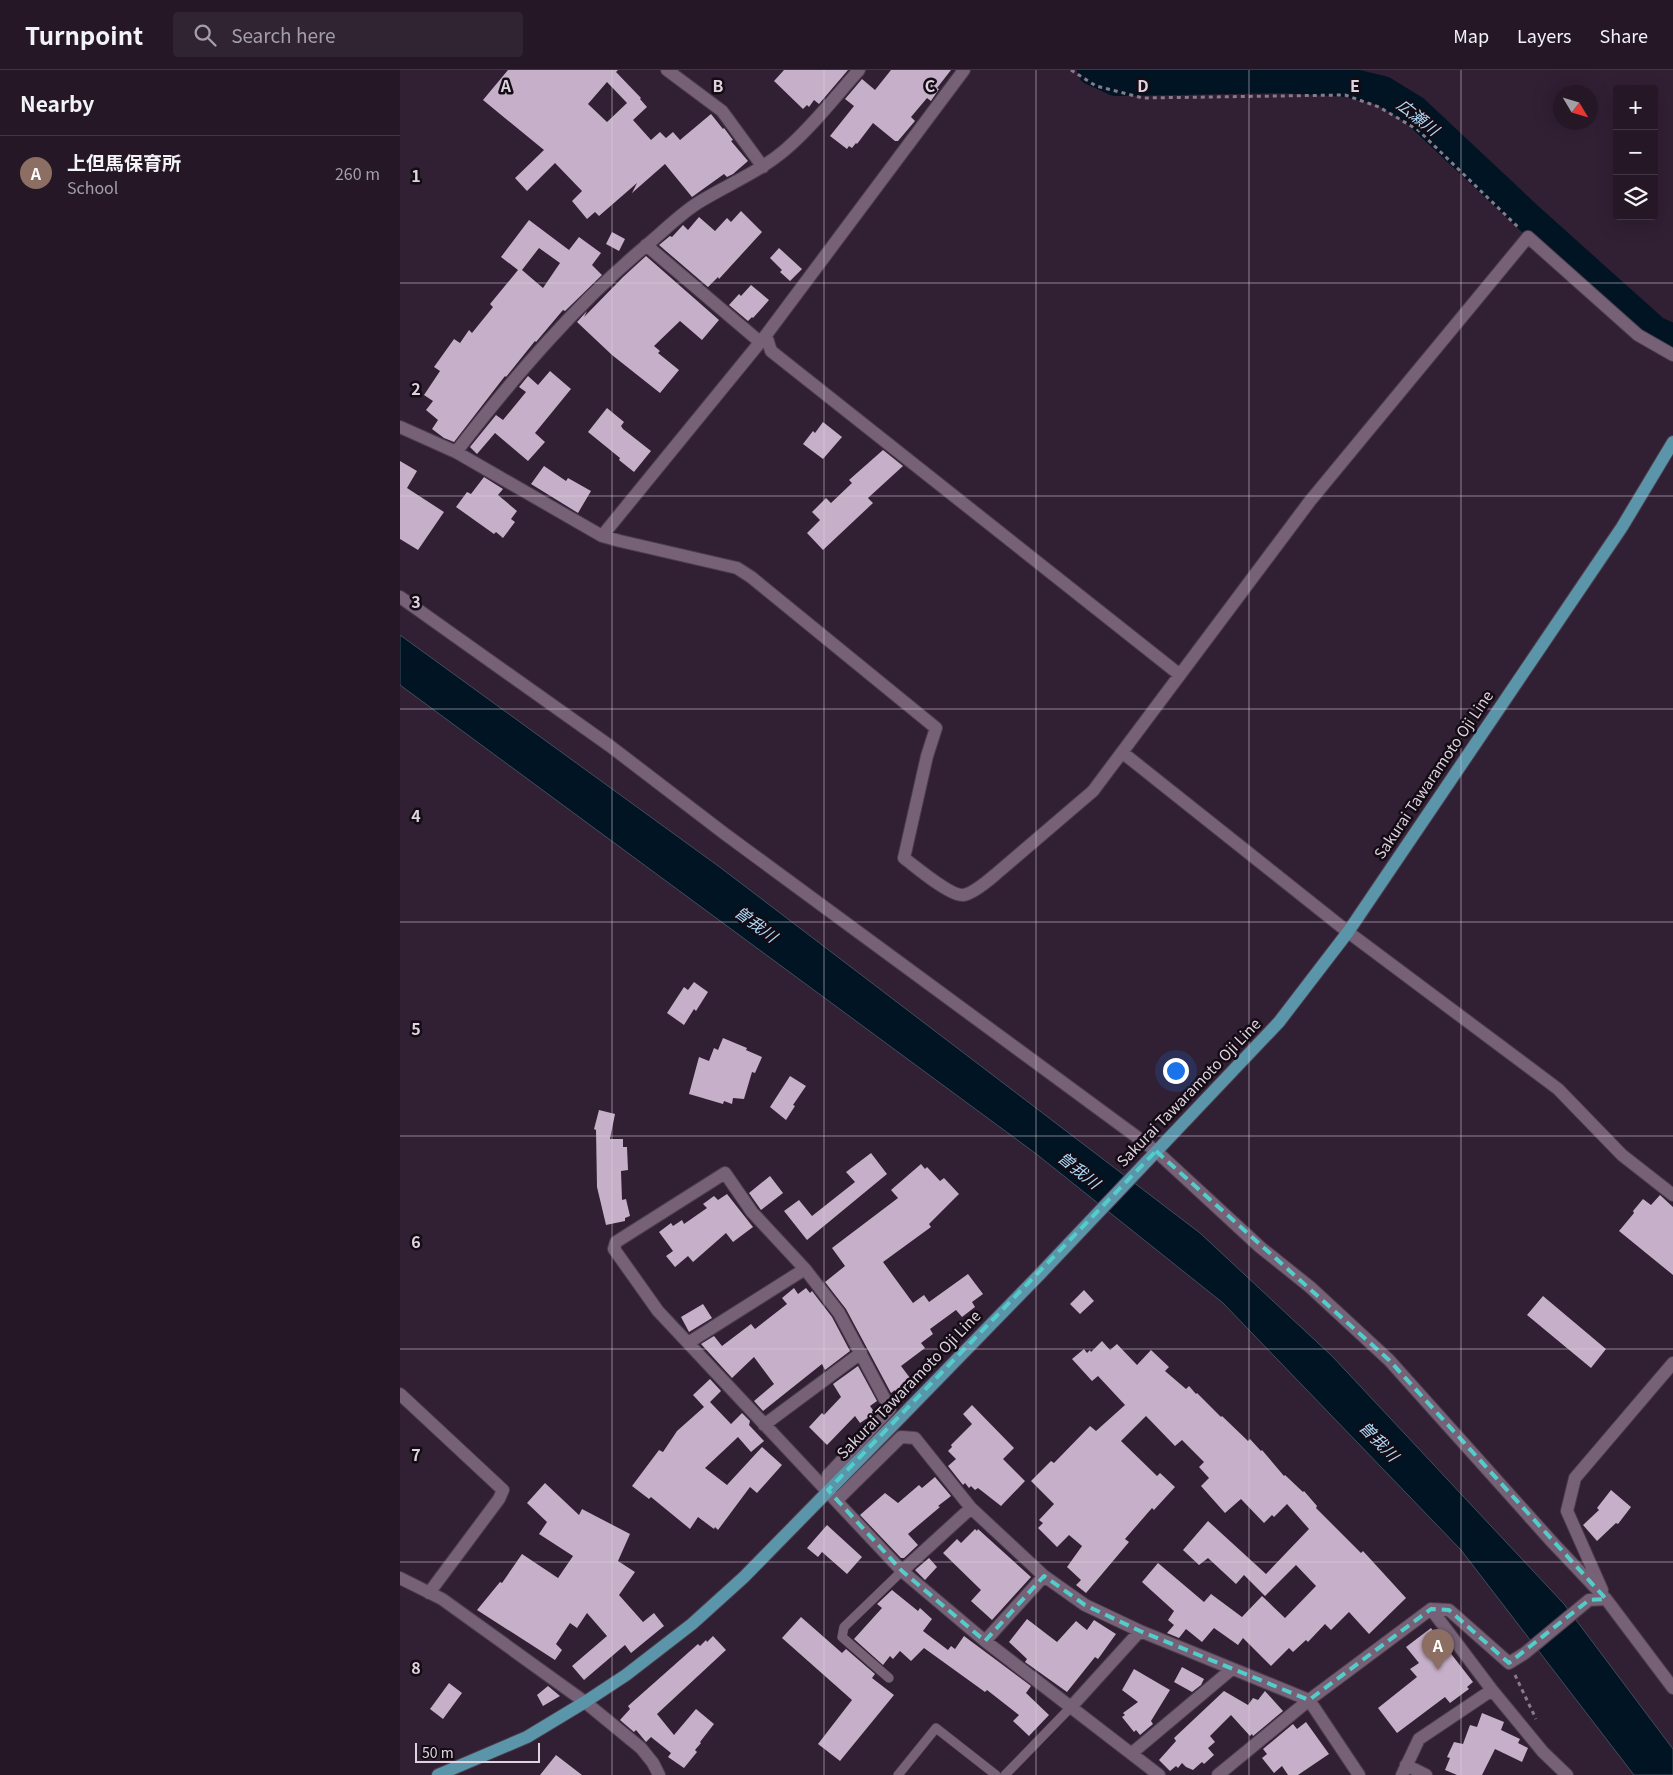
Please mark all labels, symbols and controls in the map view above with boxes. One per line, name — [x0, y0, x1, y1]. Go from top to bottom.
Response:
search box — [173, 12, 523, 57]
text: Turnpoint — [25, 17, 143, 52]
icon: search — [191, 21, 219, 49]
text: Search here — [231, 21, 336, 48]
text: Map — [1453, 22, 1489, 48]
text: Layers — [1517, 22, 1572, 48]
text: Share — [1600, 22, 1648, 48]
text: A — [500, 73, 512, 97]
text: B — [713, 73, 724, 97]
text: C — [925, 73, 936, 97]
text: D — [1137, 73, 1149, 97]
text: E — [1350, 73, 1360, 97]
north arrow — [1553, 85, 1598, 130]
map controls — [1613, 85, 1658, 220]
button: + — [1613, 85, 1658, 130]
text: Nearby — [20, 88, 94, 118]
water label: 広瀬川 — [1392, 92, 1446, 142]
button: − — [1613, 130, 1658, 175]
text: 上但馬保育所 — [67, 148, 181, 175]
text: A — [31, 161, 41, 185]
text: 260 m — [335, 161, 380, 185]
text: 1 — [411, 163, 421, 187]
text: School — [67, 175, 118, 199]
button: layers — [1613, 175, 1658, 220]
text: 2 — [411, 376, 421, 400]
text: 3 — [411, 589, 421, 613]
street label: Sakurai Tawaramoto Oji Line — [1368, 686, 1497, 863]
text: 4 — [411, 803, 421, 827]
water label: 曽我川 — [730, 899, 785, 948]
street label: Sakurai Tawaramoto Oji Line — [1111, 1013, 1265, 1171]
text: 5 — [411, 1016, 421, 1040]
your location — [1163, 1058, 1189, 1084]
water label: 曽我川 — [1053, 1145, 1107, 1195]
text: 6 — [411, 1229, 421, 1253]
street label: Sakurai Tawaramoto Oji Line — [831, 1305, 985, 1463]
water label: 曽我川 — [1354, 1415, 1406, 1467]
text: 7 — [411, 1442, 421, 1466]
pin: A — [1422, 1629, 1454, 1670]
text: 8 — [411, 1655, 421, 1679]
scale bar — [415, 1740, 540, 1763]
text: 50 m — [422, 1742, 454, 1762]

